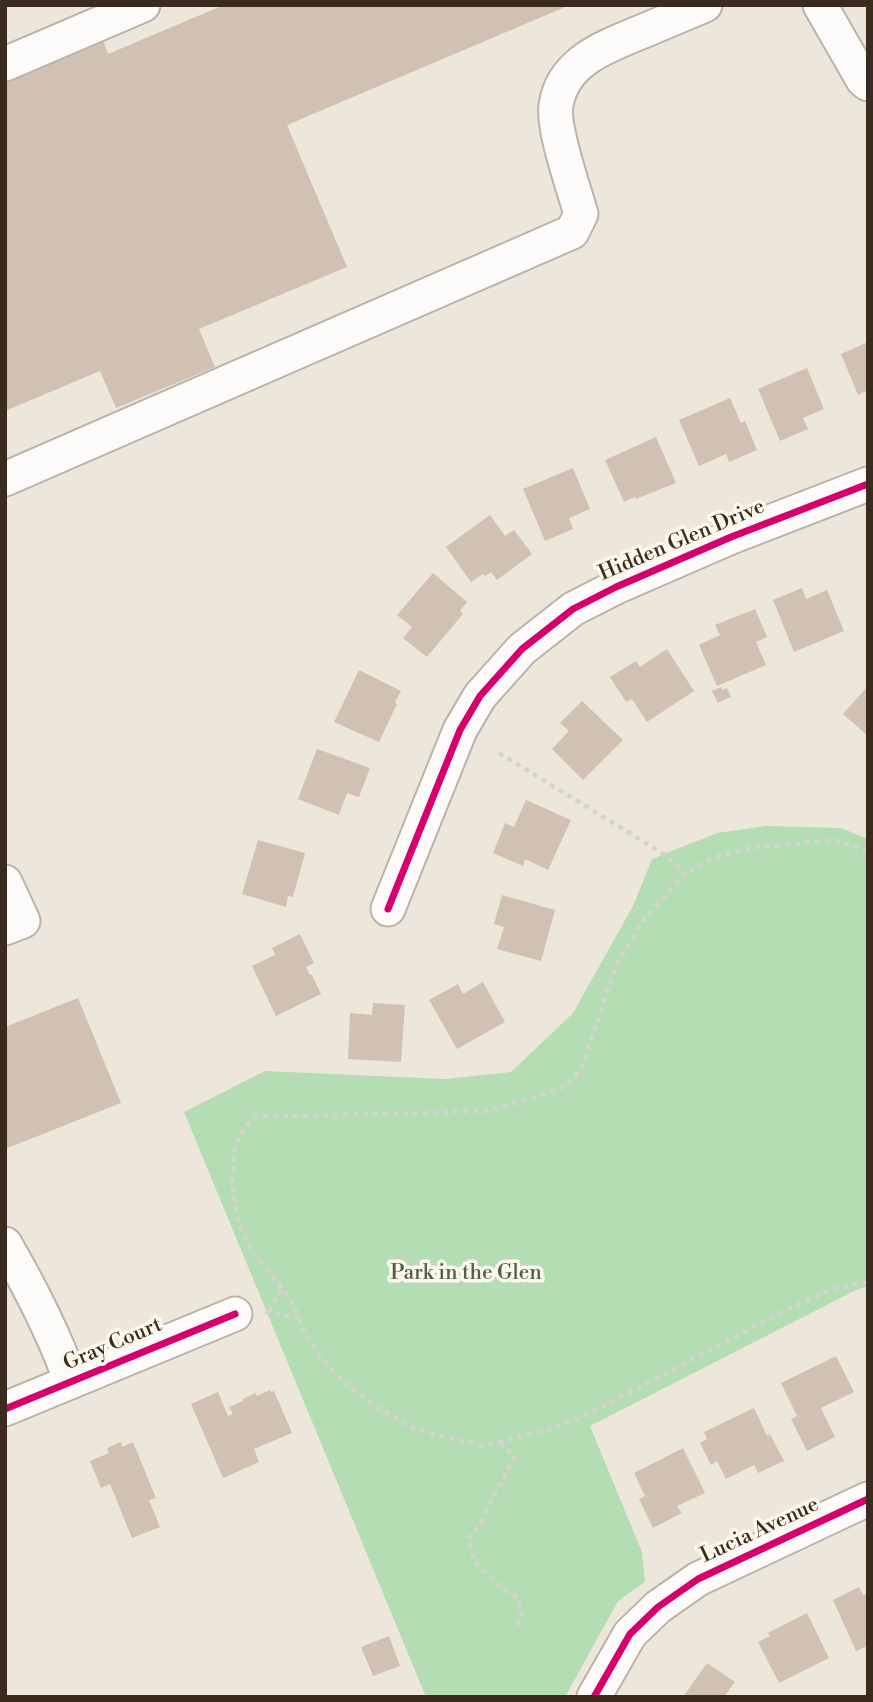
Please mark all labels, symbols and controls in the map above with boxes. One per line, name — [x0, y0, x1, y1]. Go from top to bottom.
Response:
street label: Hidden Glen Drive — [595, 495, 769, 587]
park label: Park in the Glen — [390, 1261, 542, 1287]
street label: Gray Court — [60, 1313, 166, 1377]
street label: Lucia Avenue — [697, 1493, 823, 1569]

